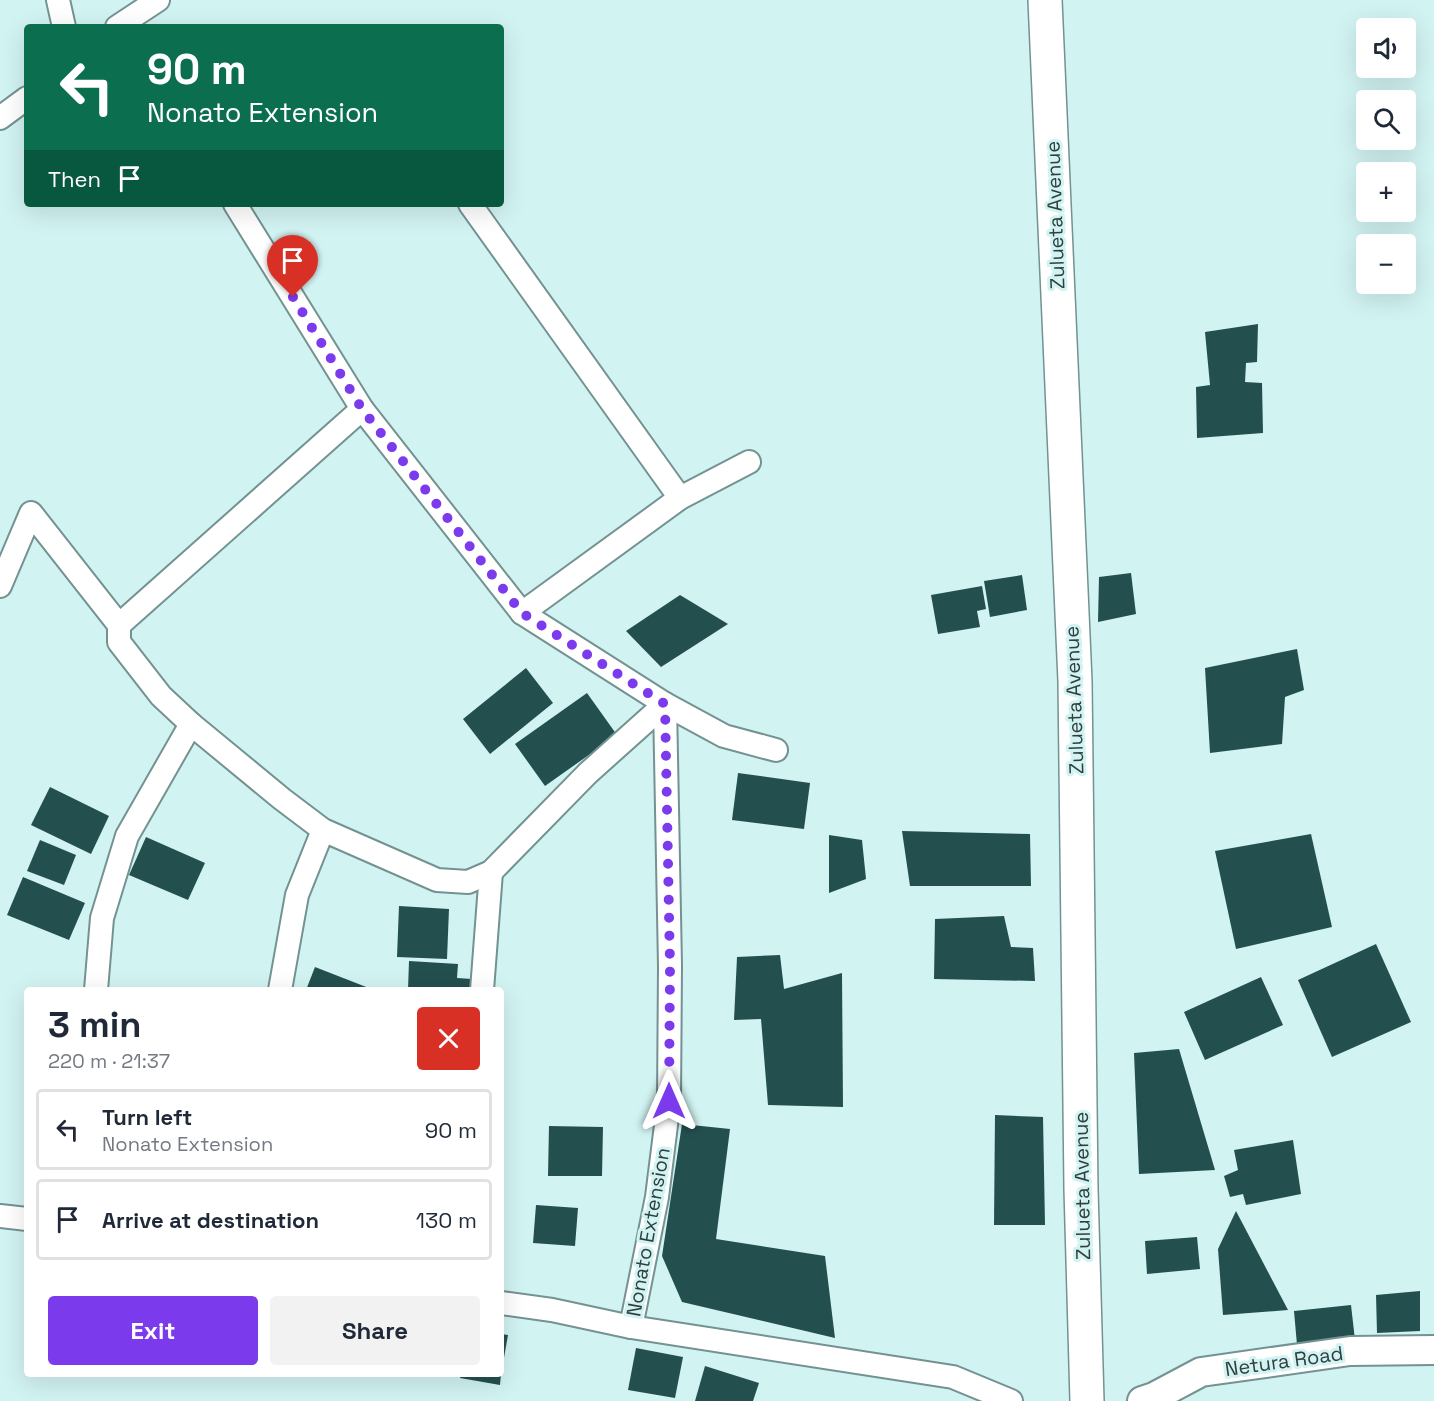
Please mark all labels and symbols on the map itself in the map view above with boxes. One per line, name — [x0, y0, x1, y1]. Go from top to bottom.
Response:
street label: Zulueta Avenue — [1039, 140, 1071, 290]
pin — [267, 235, 318, 297]
street label: Zulueta Avenue — [1058, 625, 1090, 775]
position arrow — [637, 1069, 701, 1133]
street label: Zulueta Avenue — [1068, 1112, 1096, 1260]
street label: Nonato Extension — [620, 1145, 676, 1319]
street label: Netura Road — [1223, 1340, 1345, 1382]

